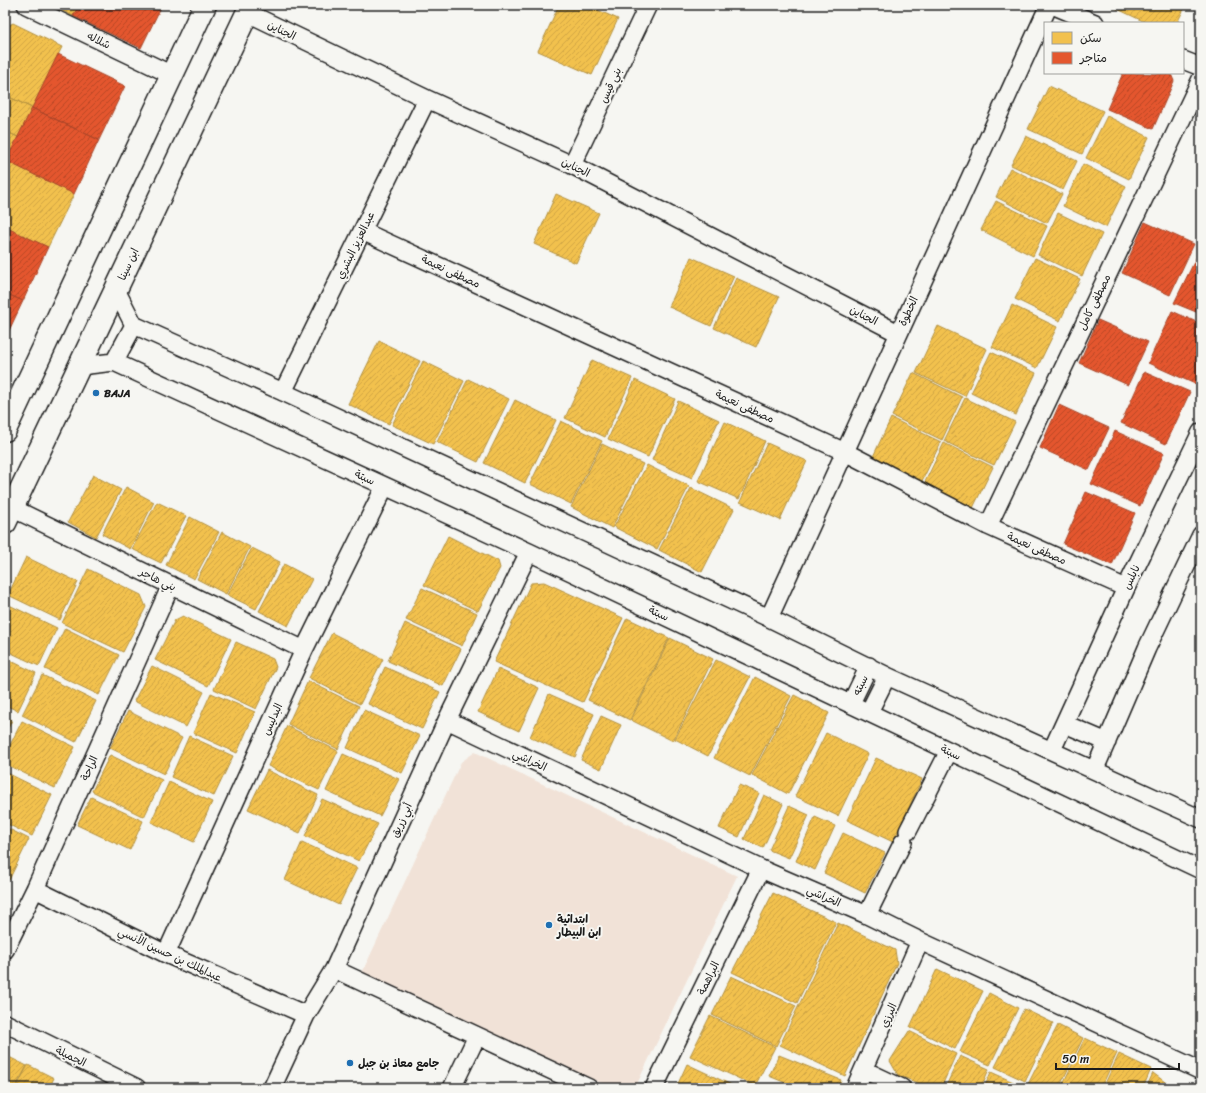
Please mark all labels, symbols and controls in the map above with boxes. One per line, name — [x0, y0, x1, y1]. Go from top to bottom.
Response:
street label: الجناين — [264, 15, 299, 46]
legend — [1044, 22, 1184, 74]
street label: شلاله — [84, 27, 114, 54]
text: سكن — [1080, 27, 1102, 49]
text: متاجر — [1079, 47, 1107, 69]
street label: بني قيس — [594, 64, 628, 107]
street label: الجناين — [558, 152, 593, 183]
street label: عبدالعزيز البشري — [331, 208, 380, 282]
street label: ابن سينا — [113, 245, 144, 284]
street label: مصطفى نعيمة — [418, 249, 484, 293]
street label: مصطفى كامل — [1073, 271, 1116, 334]
street label: الخطوة — [893, 293, 924, 329]
street label: الجناين — [846, 300, 881, 331]
place label: BAJA — [104, 384, 130, 403]
street label: مصطفى نعيمة — [712, 384, 778, 428]
marker: BAJA — [91, 388, 101, 398]
street label: سبتة — [351, 464, 378, 491]
street label: مصطفى نعيمة — [1004, 527, 1070, 570]
street label: بني هاجر — [135, 562, 180, 597]
street label: نابلس — [1117, 562, 1145, 593]
street label: سبتة — [645, 600, 672, 627]
street label: سبته — [847, 672, 874, 699]
street label: البدليس — [257, 700, 288, 739]
street label: سبتة — [937, 739, 964, 766]
street label: الخراشي — [509, 744, 550, 778]
street label: الراحة — [75, 752, 103, 784]
street label: أبي زريق — [385, 799, 419, 841]
street label: الخراشي — [803, 880, 844, 913]
place label: ابتدائية ابن البيطار — [556, 910, 601, 942]
marker: ابتدائية ابن البيطار — [544, 920, 554, 930]
street label: عبدالملك بن حسين الأنسي — [114, 922, 225, 988]
street label: البراهمة — [692, 958, 725, 998]
street label: البرزي — [875, 1000, 902, 1031]
street label: الجميلة — [52, 1041, 90, 1072]
scale bar — [1056, 1045, 1179, 1071]
text: 50 m — [1062, 1048, 1089, 1070]
place label: جامع معاذ بن جبل — [358, 1054, 439, 1073]
marker: جامع معاذ بن جبل — [345, 1058, 355, 1068]

